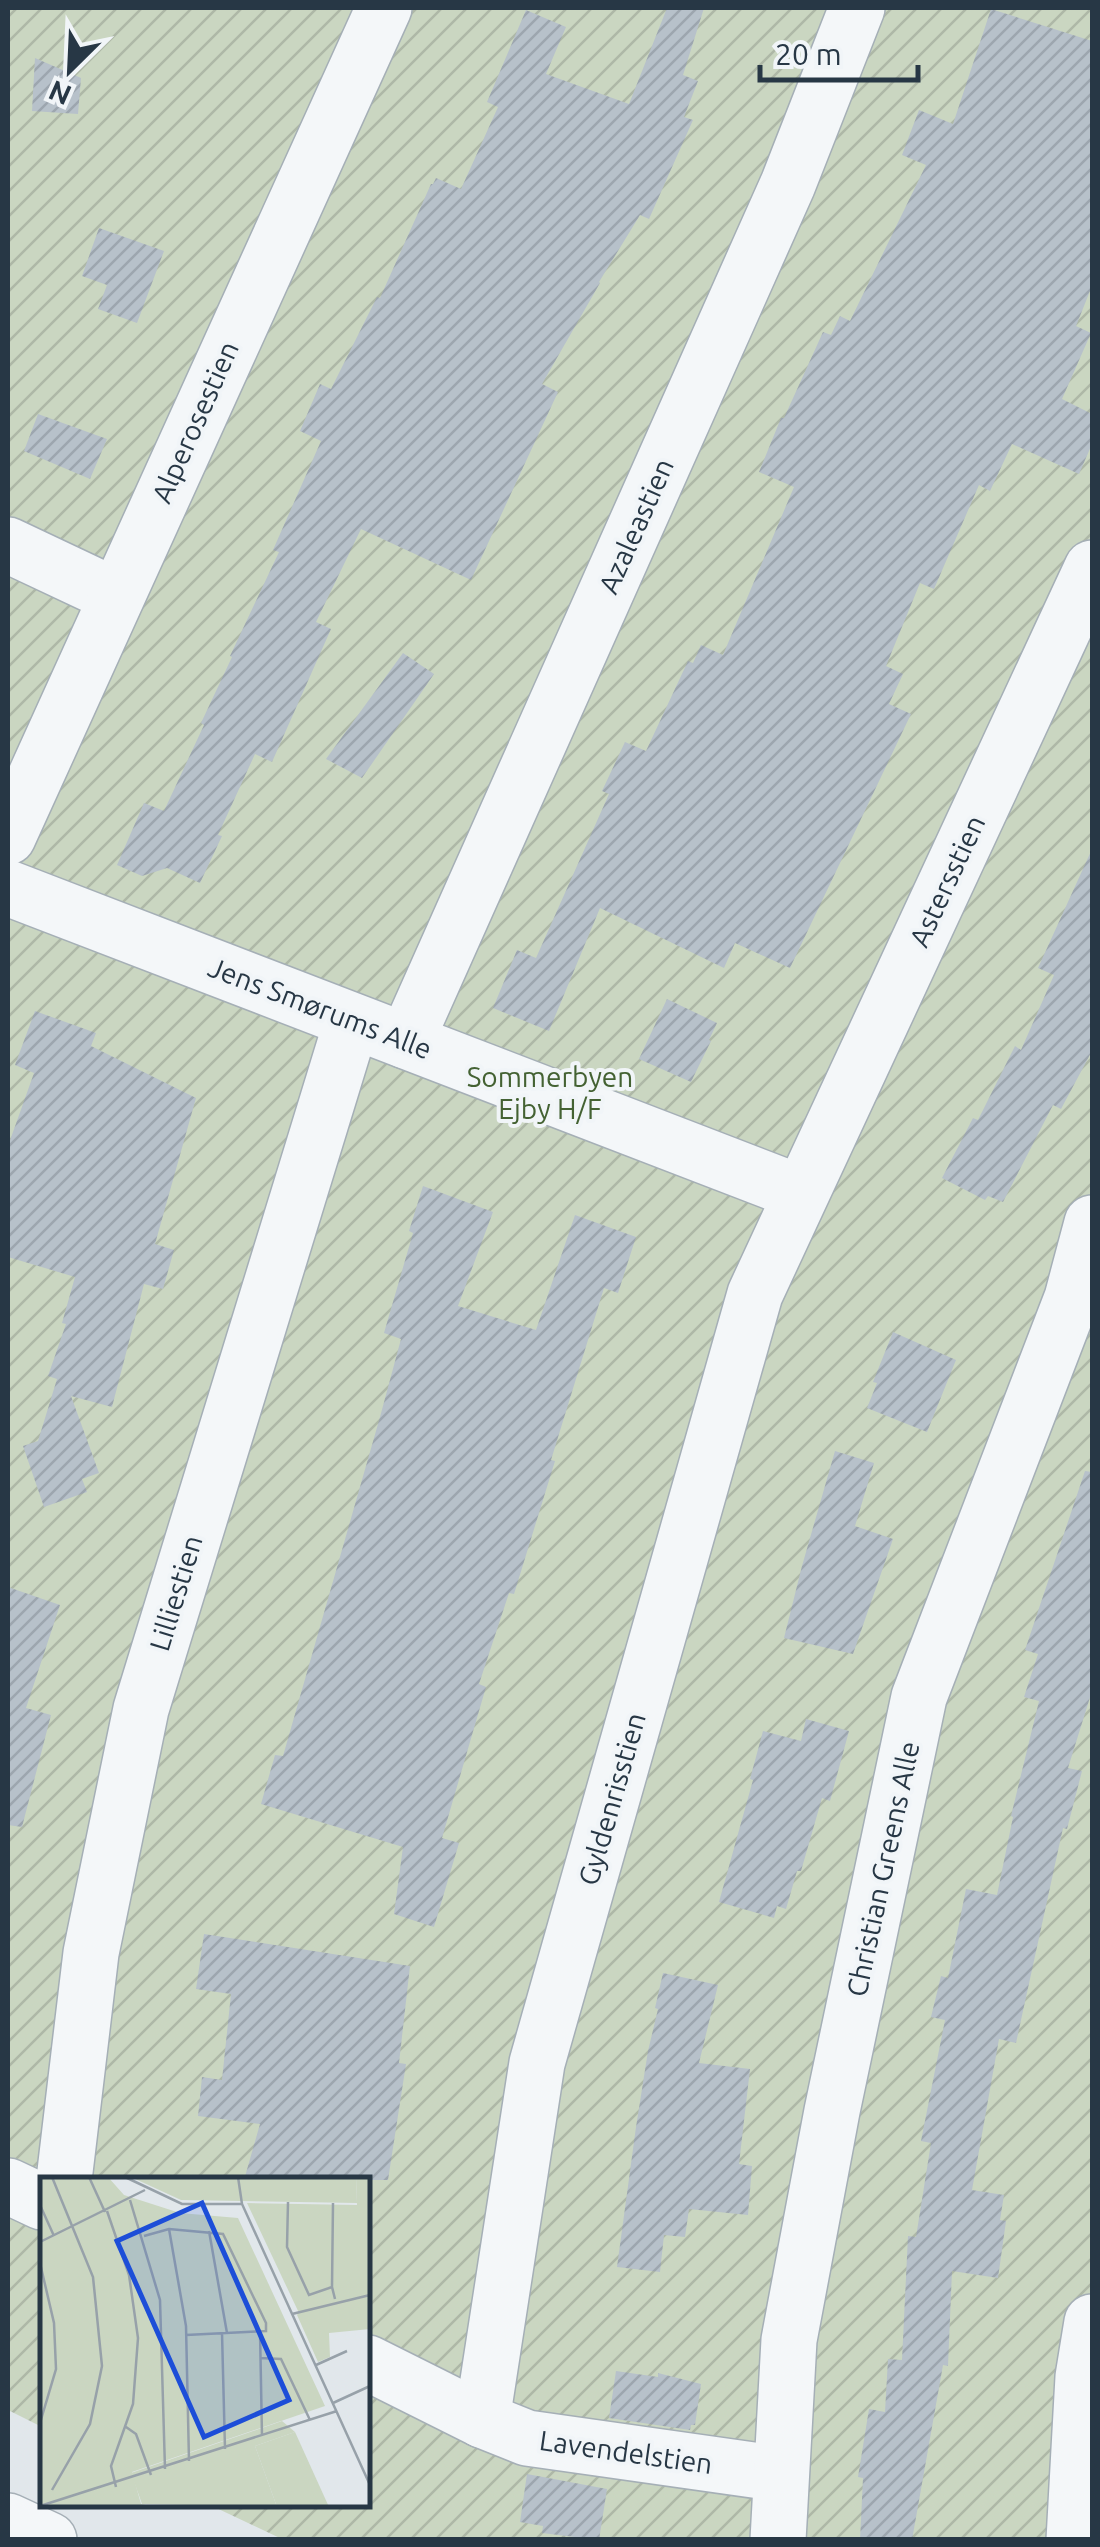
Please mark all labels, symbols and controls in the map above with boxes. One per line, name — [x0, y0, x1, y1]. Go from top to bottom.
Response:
north arrow — [20, 20, 120, 120]
scale bar — [760, 20, 918, 82]
text: 20 m — [775, 37, 842, 71]
text: N — [44, 75, 75, 112]
street label: Alperosestien — [145, 336, 244, 507]
street label: Azaleastien — [592, 454, 679, 598]
street label: Astersstien — [903, 810, 990, 951]
street label: Jens Smørums Alle — [204, 951, 436, 1064]
park label: Sommerbyen Ejby H/F — [467, 1061, 633, 1124]
street label: Lilliestien — [143, 1531, 208, 1654]
street label: Gyldenrisstien — [572, 1709, 651, 1889]
street label: Christian Greens Alle — [840, 1738, 925, 1999]
inset map — [40, 2177, 370, 2507]
street label: Lavendelstien — [538, 2424, 715, 2479]

